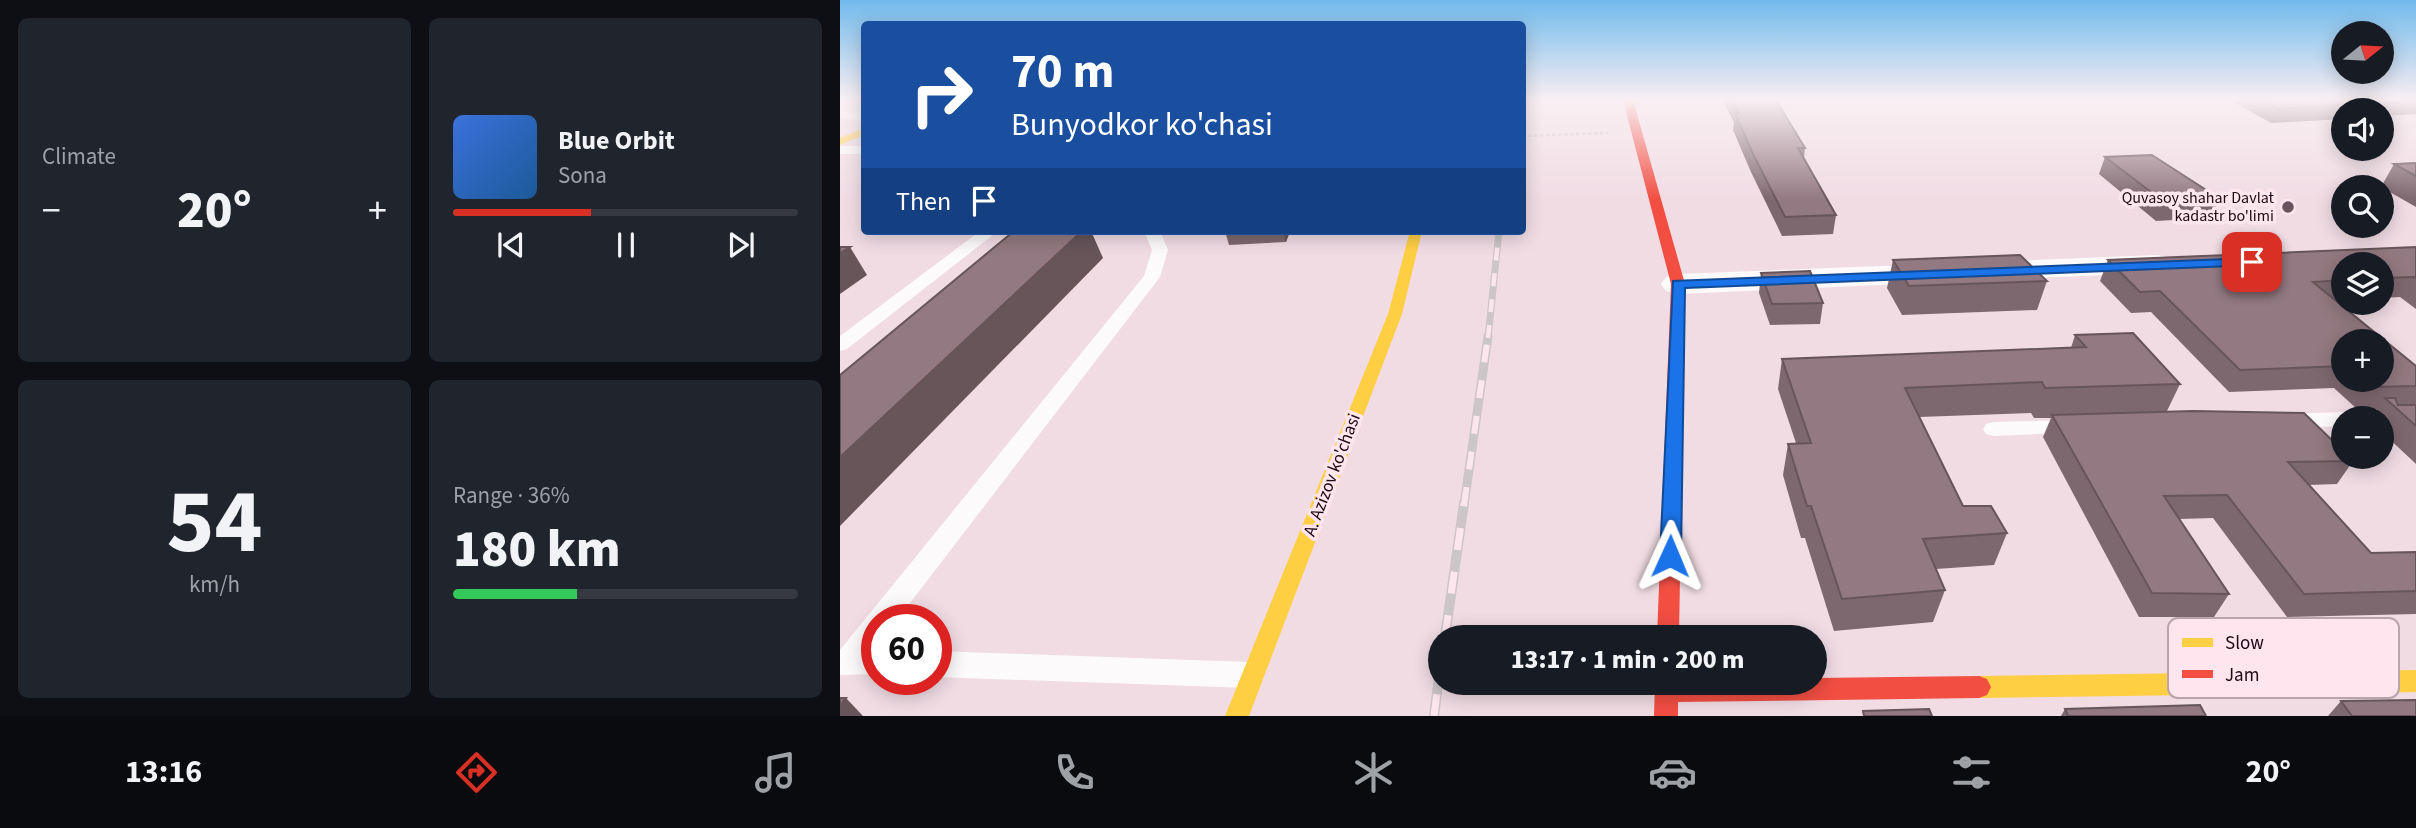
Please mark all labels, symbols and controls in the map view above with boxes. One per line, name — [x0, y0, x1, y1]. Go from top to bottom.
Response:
north arrow — [2331, 21, 2394, 84]
map controls — [2331, 21, 2394, 469]
text: 70 m — [1011, 37, 1115, 107]
icon: right — [896, 49, 987, 140]
button: sound — [2331, 98, 2394, 161]
text: Bunyodkor ko'chasi — [1011, 102, 1273, 148]
text: Blue Orbit — [558, 122, 675, 159]
text: Climate — [42, 140, 116, 173]
text: Sona — [558, 159, 607, 192]
text: 20° — [177, 174, 252, 248]
button: search — [2331, 175, 2394, 238]
icon: arrive — [965, 182, 1003, 220]
text: Then — [896, 183, 951, 220]
text: − — [42, 184, 61, 238]
text: + — [368, 184, 387, 238]
place label: Quvasoy shahar Davlat kadastr bo'limi — [2122, 187, 2275, 227]
marker: Quvasoy shahar Davlat kadastr bo'limi — [2280, 199, 2296, 215]
icon: previous — [492, 226, 530, 264]
icon: pause — [607, 226, 645, 264]
icon: next — [722, 226, 760, 264]
pin — [2222, 232, 2282, 292]
icon: arrive — [2233, 243, 2271, 281]
button: layers — [2331, 252, 2394, 315]
button: + — [2331, 329, 2394, 392]
button: − — [2331, 406, 2394, 469]
street label: A. Azizov ko'chasi — [1297, 410, 1367, 540]
text: 54 — [166, 458, 263, 587]
text: Range · 36% — [453, 479, 570, 512]
text: 180 km — [453, 513, 621, 587]
position arrow — [1633, 519, 1707, 593]
text: km/h — [189, 568, 240, 601]
speed limit sign: 60 — [861, 604, 952, 695]
legend — [2168, 618, 2399, 698]
text: Slow — [2225, 630, 2264, 657]
text: 13:17 · 1 min · 200 m — [1511, 641, 1744, 678]
text: Jam — [2225, 662, 2259, 689]
icon: directions — [452, 748, 501, 797]
icon: music — [751, 748, 800, 797]
icon: phone — [1050, 748, 1099, 797]
icon: climate — [1349, 748, 1398, 797]
icon: car — [1648, 748, 1697, 797]
icon: filters — [1947, 748, 1996, 797]
text: 13:16 — [125, 749, 202, 795]
text: 20° — [2245, 749, 2291, 795]

